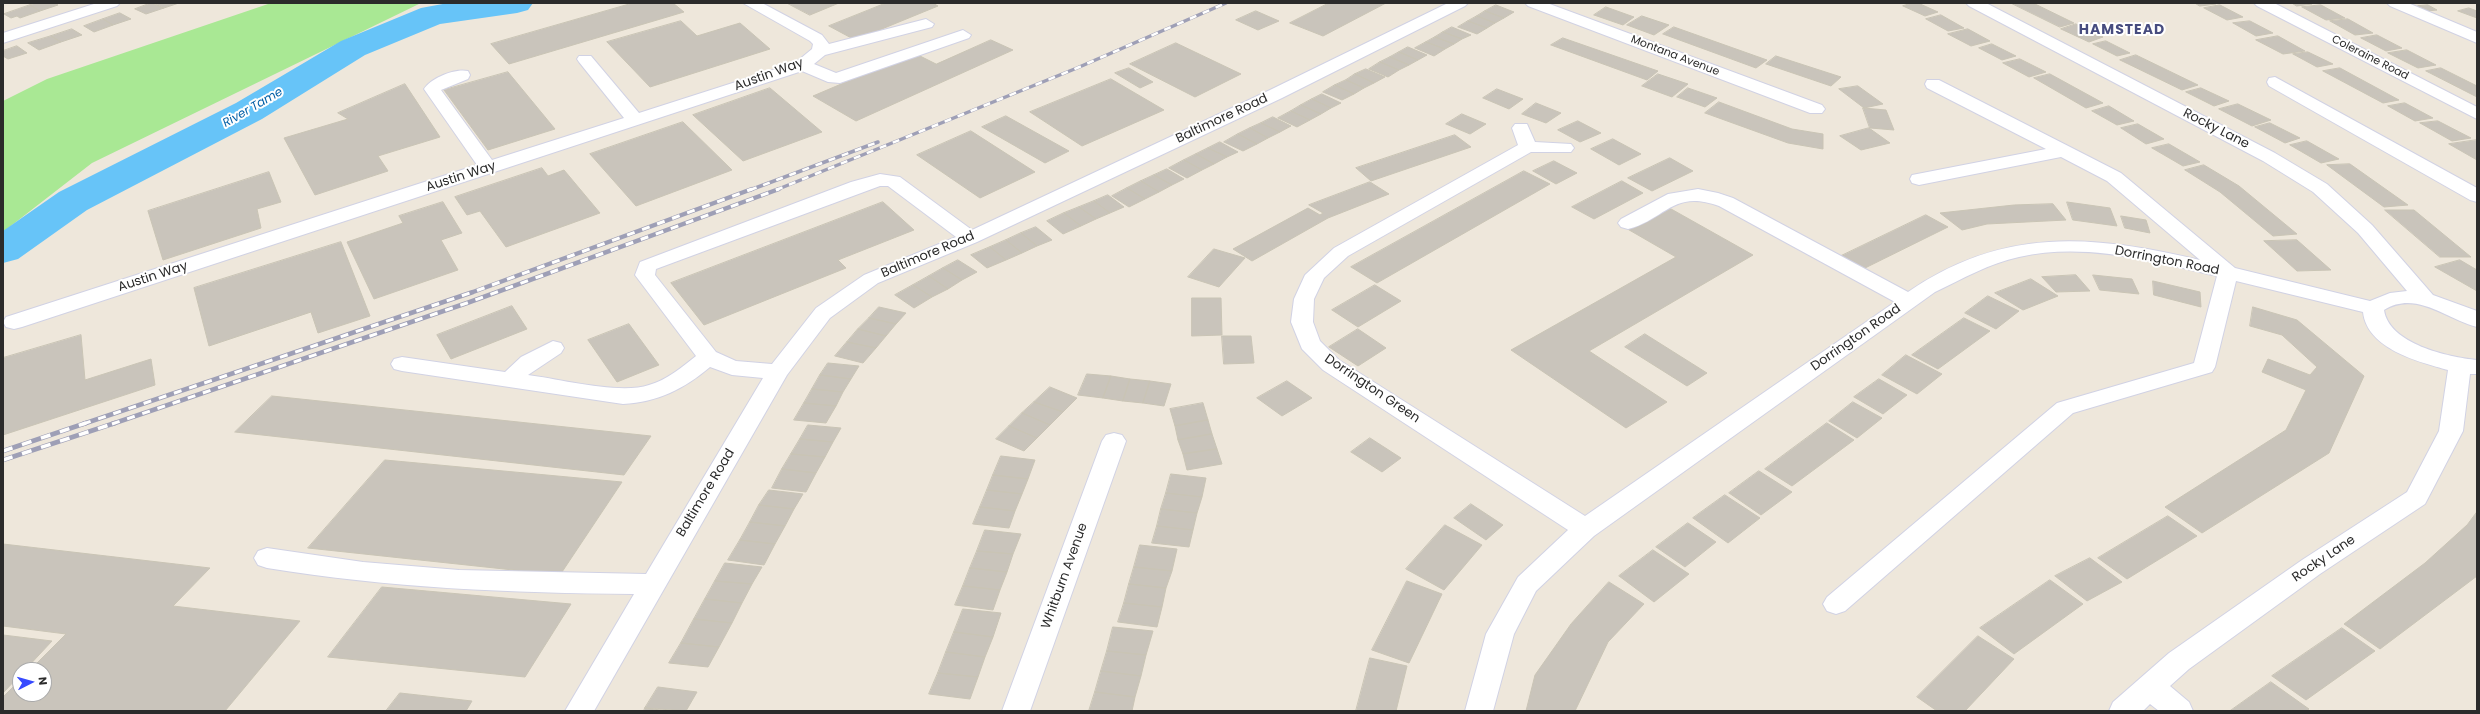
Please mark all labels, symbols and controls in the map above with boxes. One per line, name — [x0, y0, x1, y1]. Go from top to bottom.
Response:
district label: HAMSTEAD — [2079, 22, 2165, 38]
street label: Montana Avenue — [1629, 33, 1721, 79]
street label: Coleraine Road — [2329, 33, 2411, 83]
street label: Austin Way — [732, 55, 806, 95]
water label: River Tame — [220, 85, 286, 131]
street label: Baltimore Road — [1173, 91, 1271, 147]
street label: Rocky Lane — [2180, 106, 2252, 152]
street label: Austin Way — [424, 158, 498, 196]
street label: Baltimore Road — [879, 228, 977, 282]
street label: Dorrington Road — [2113, 243, 2221, 279]
street label: Austin Way — [116, 258, 190, 296]
street label: Dorrington Road — [1808, 301, 1904, 375]
street label: Dorrington Green — [1321, 351, 1423, 427]
street label: Baltimore Road — [674, 446, 738, 540]
street label: Whitburn Avenue — [1039, 521, 1091, 631]
street label: Rocky Lane — [2290, 532, 2358, 586]
north arrow — [12, 662, 52, 702]
text: N — [35, 676, 51, 686]

